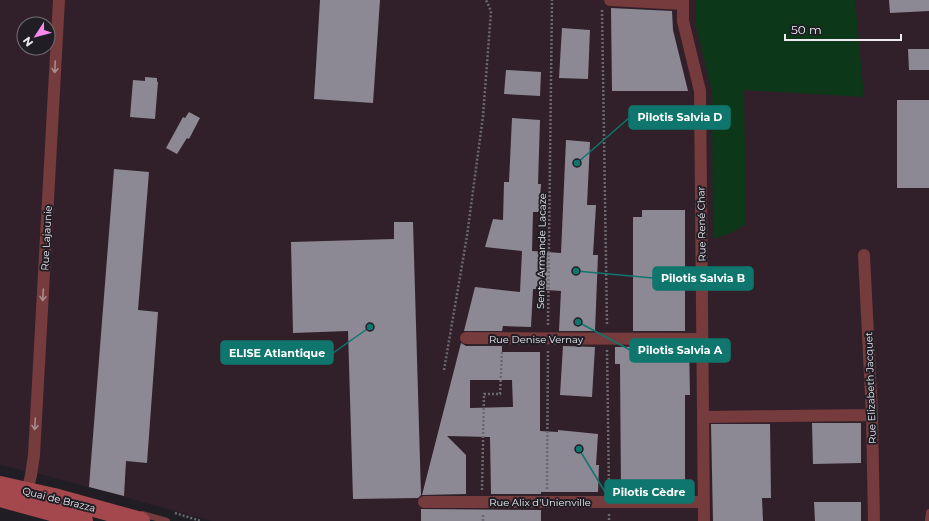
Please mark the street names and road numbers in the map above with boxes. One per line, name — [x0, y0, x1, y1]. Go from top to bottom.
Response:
street label: Rue René Char — [694, 186, 709, 262]
street label: Sente Armande Lacaze — [534, 193, 549, 309]
street label: Rue Lajaunie — [38, 205, 55, 271]
street label: Rue Elizabeth Jacquet — [862, 332, 879, 444]
street label: Rue Denise Vernay — [489, 333, 584, 346]
street label: Quai de Brazza — [21, 484, 97, 515]
street label: Rue Alix d'Unienville — [489, 496, 591, 509]

